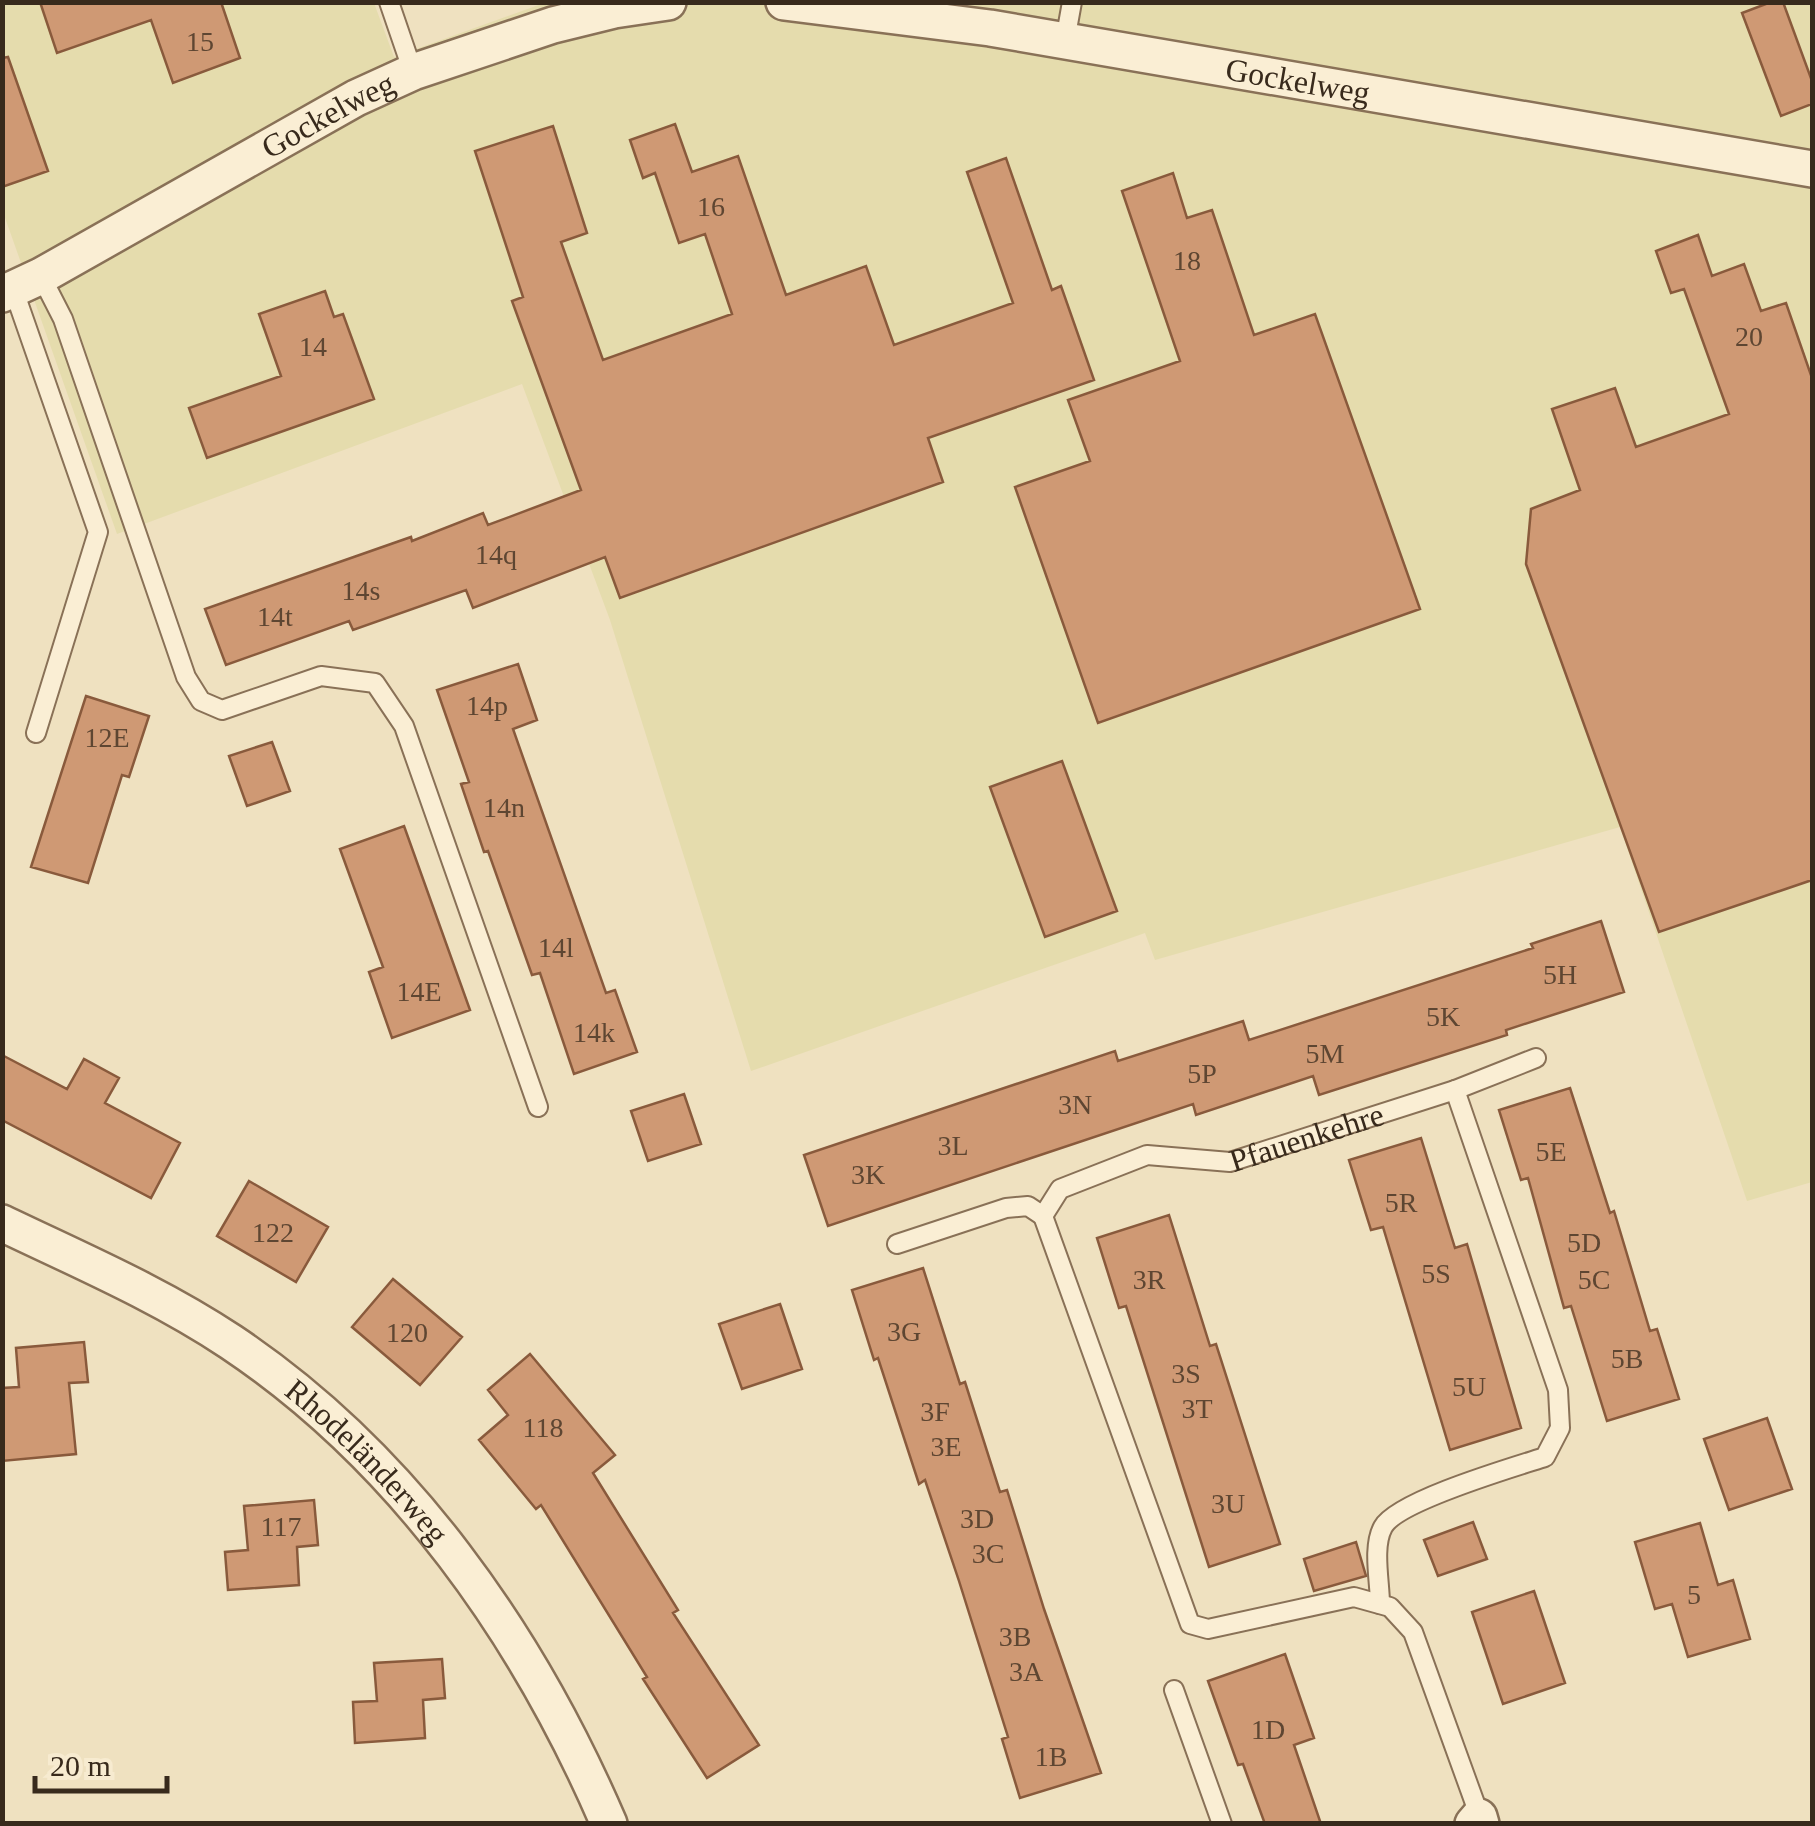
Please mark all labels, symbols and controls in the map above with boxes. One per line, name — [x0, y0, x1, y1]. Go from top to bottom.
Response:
house number: 15 — [186, 26, 214, 57]
street label: Gockelweg — [1223, 51, 1373, 111]
street label: Gockelweg — [255, 65, 400, 166]
house number: 16 — [697, 191, 725, 222]
house number: 18 — [1173, 245, 1201, 276]
house number: 20 — [1735, 321, 1763, 352]
house number: 14 — [299, 331, 327, 362]
house number: 14q — [475, 539, 517, 570]
house number: 14s — [342, 575, 380, 606]
house number: 14t — [257, 601, 293, 632]
house number: 14p — [466, 690, 508, 721]
house number: 12E — [84, 722, 130, 753]
house number: 14n — [483, 792, 525, 823]
house number: 14l — [538, 932, 574, 963]
house number: 5H — [1543, 959, 1577, 990]
house number: 14E — [396, 976, 442, 1007]
house number: 5K — [1426, 1001, 1460, 1032]
house number: 14k — [573, 1017, 615, 1048]
house number: 5M — [1306, 1038, 1345, 1069]
house number: 5P — [1187, 1058, 1217, 1089]
house number: 3N — [1058, 1089, 1092, 1120]
street label: Pfauenkehre — [1225, 1096, 1388, 1179]
house number: 3L — [937, 1130, 969, 1161]
house number: 5E — [1535, 1136, 1567, 1167]
house number: 3K — [851, 1159, 885, 1190]
house number: 5R — [1385, 1187, 1418, 1218]
house number: 122 — [252, 1217, 294, 1248]
house number: 5D — [1567, 1227, 1601, 1258]
house number: 5S — [1421, 1258, 1451, 1289]
house number: 3R — [1133, 1264, 1166, 1295]
house number: 5C — [1578, 1264, 1610, 1295]
house number: 3G — [887, 1316, 921, 1347]
house number: 120 — [386, 1317, 428, 1348]
house number: 5B — [1611, 1343, 1643, 1374]
house number: 3S — [1171, 1358, 1201, 1389]
street label: Rhodeländerweg — [279, 1371, 456, 1551]
house number: 5U — [1452, 1371, 1486, 1402]
house number: 3T — [1181, 1393, 1213, 1424]
house number: 3F — [920, 1396, 950, 1427]
house number: 118 — [523, 1412, 563, 1443]
house number: 3E — [930, 1431, 962, 1462]
house number: 3U — [1211, 1488, 1245, 1519]
house number: 3D — [960, 1503, 994, 1534]
house number: 117 — [261, 1511, 301, 1542]
house number: 3C — [972, 1538, 1004, 1569]
house number: 5 — [1687, 1579, 1701, 1610]
house number: 3B — [999, 1621, 1031, 1652]
house number: 3A — [1009, 1656, 1044, 1687]
house number: 1D — [1251, 1714, 1285, 1745]
scale bar — [35, 1731, 168, 1793]
house number: 1B — [1035, 1741, 1067, 1772]
text: 20 m — [50, 1749, 111, 1782]

